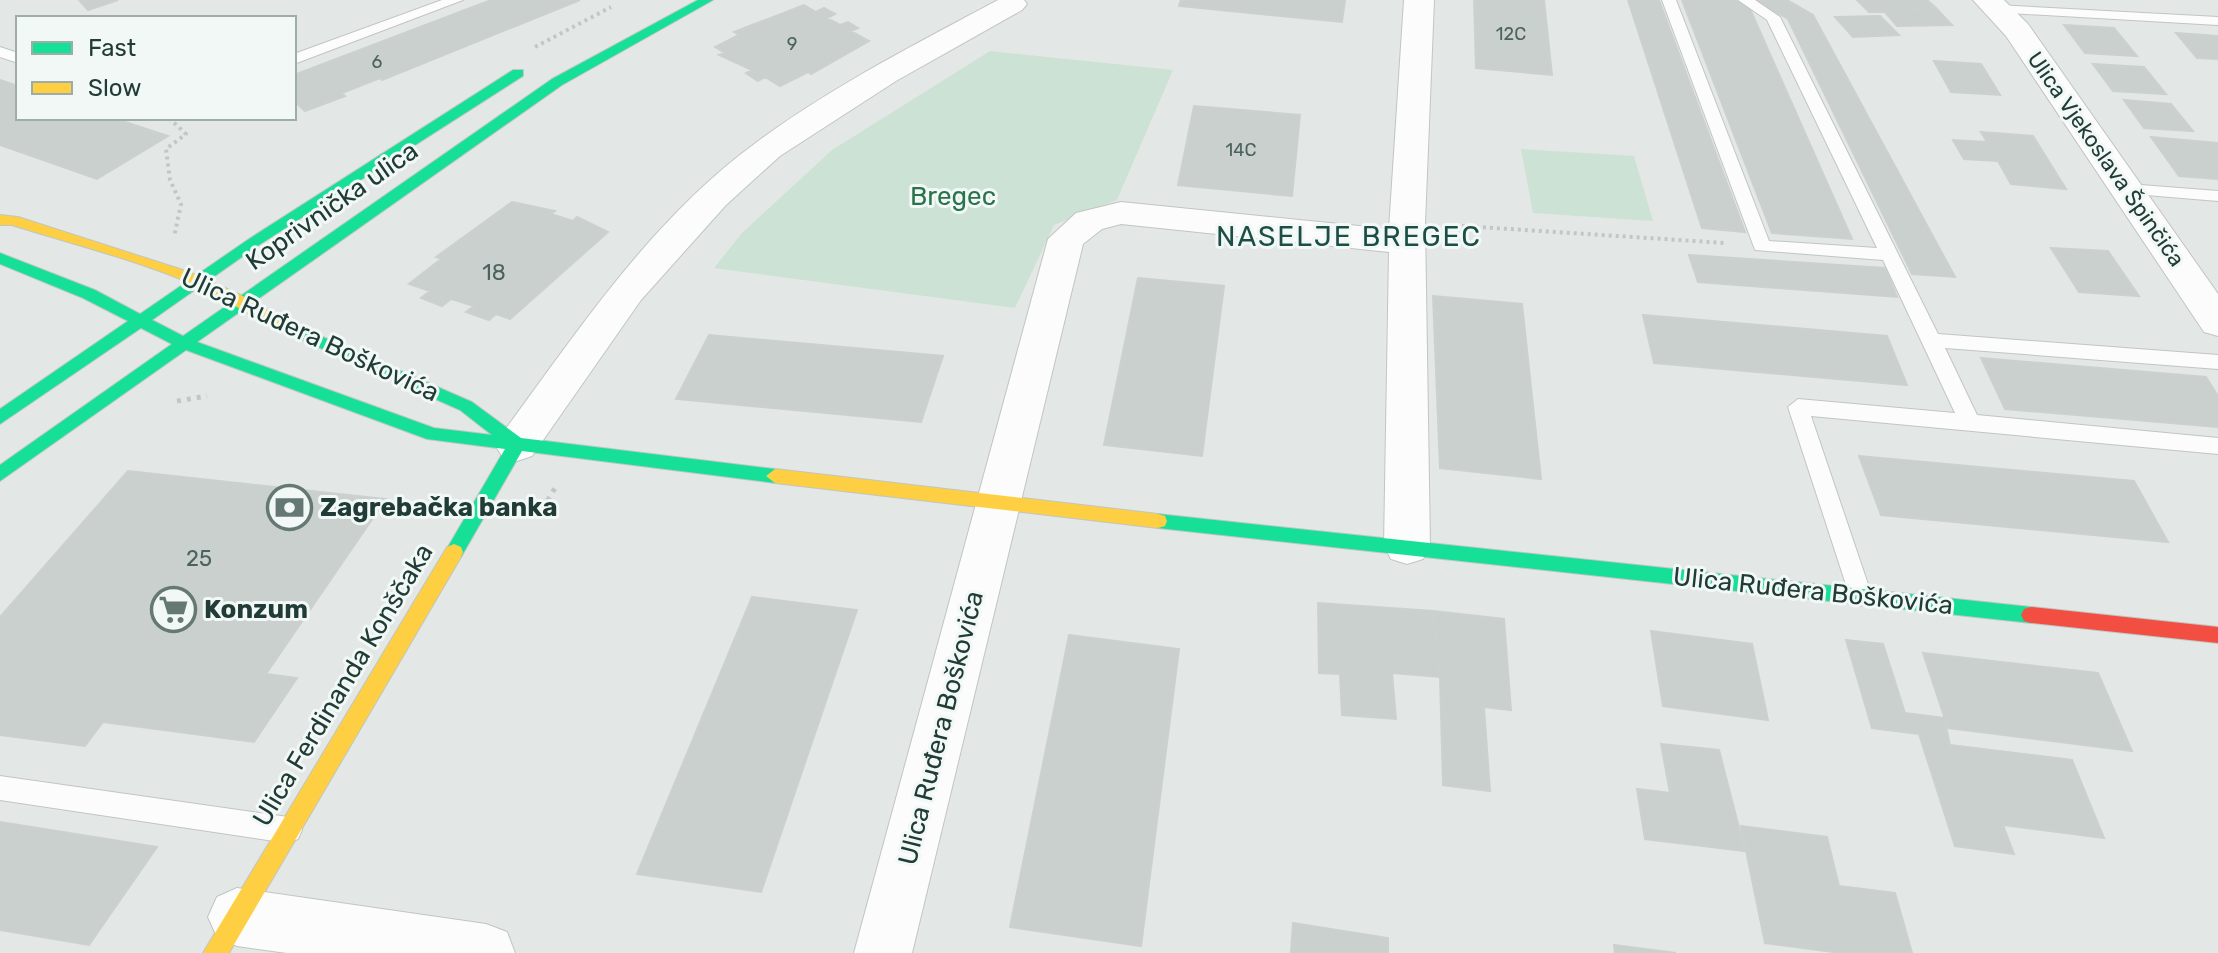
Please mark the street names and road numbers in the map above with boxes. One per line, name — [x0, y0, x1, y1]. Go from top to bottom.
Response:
street label: Ulica Vjekoslava Špinčića — [2022, 46, 2190, 272]
street label: Koprivnička ulica — [240, 135, 424, 277]
street label: Ulica Ruđera Boškovića — [176, 262, 444, 408]
street label: Ulica Ferdinanda Konščaka — [246, 538, 440, 832]
street label: Ulica Ruđera Boškovića — [1672, 561, 1954, 621]
street label: Ulica Ruđera Boškovića — [892, 588, 990, 868]

